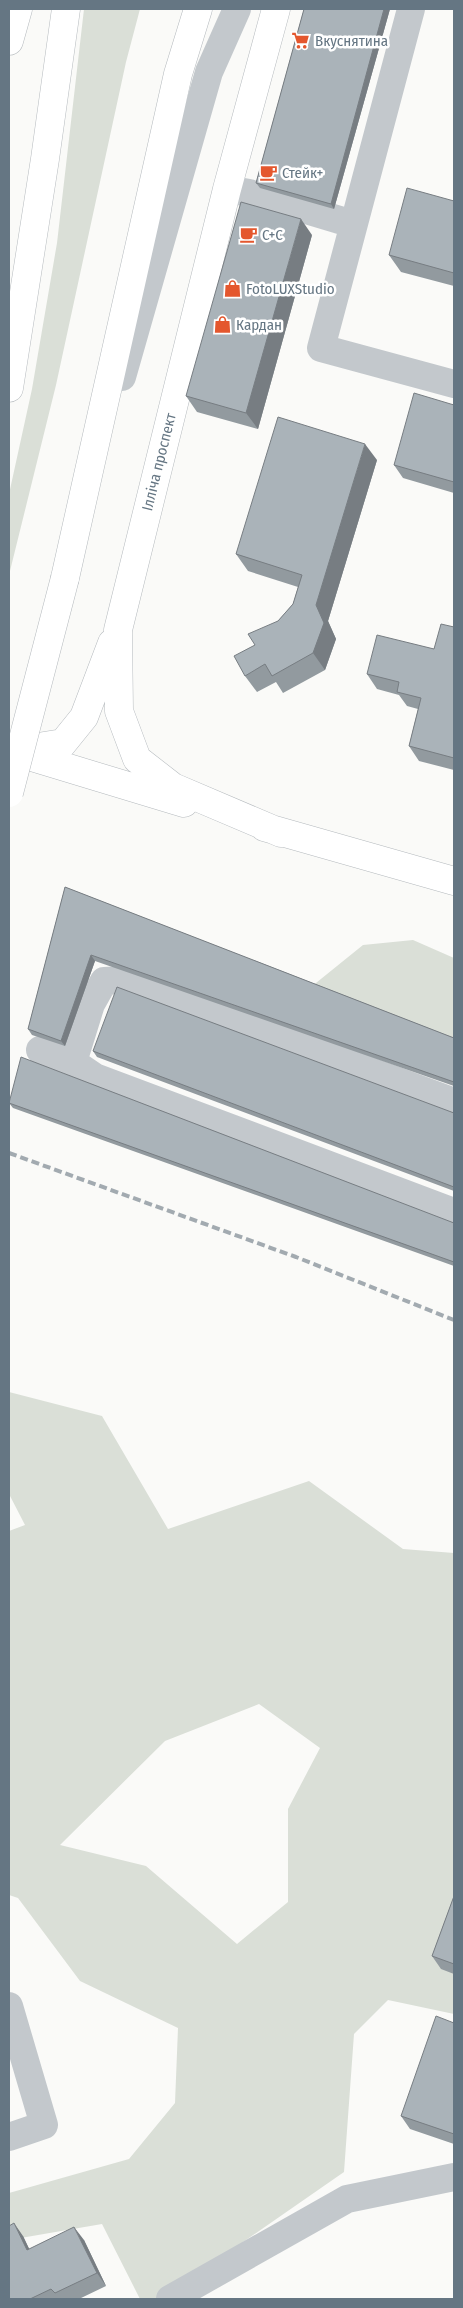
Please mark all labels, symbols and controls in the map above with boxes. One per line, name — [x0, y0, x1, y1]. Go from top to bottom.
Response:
supermarket icon: Вкуснятина — [291, 31, 311, 51]
place label: Вкуснятина — [315, 32, 388, 50]
cafe icon: Стейк+ — [258, 163, 278, 183]
place label: Стейк+ — [282, 164, 324, 182]
cafe icon: C+C — [238, 225, 258, 245]
place label: C+C — [262, 226, 283, 244]
shop icon: FotoLUXStudio — [222, 279, 242, 299]
place label: FotoLUXStudio — [246, 280, 335, 298]
shop icon: Кардан — [212, 315, 232, 335]
place label: Кардан — [236, 316, 282, 334]
street label: Ілліча проспект — [138, 410, 180, 513]

